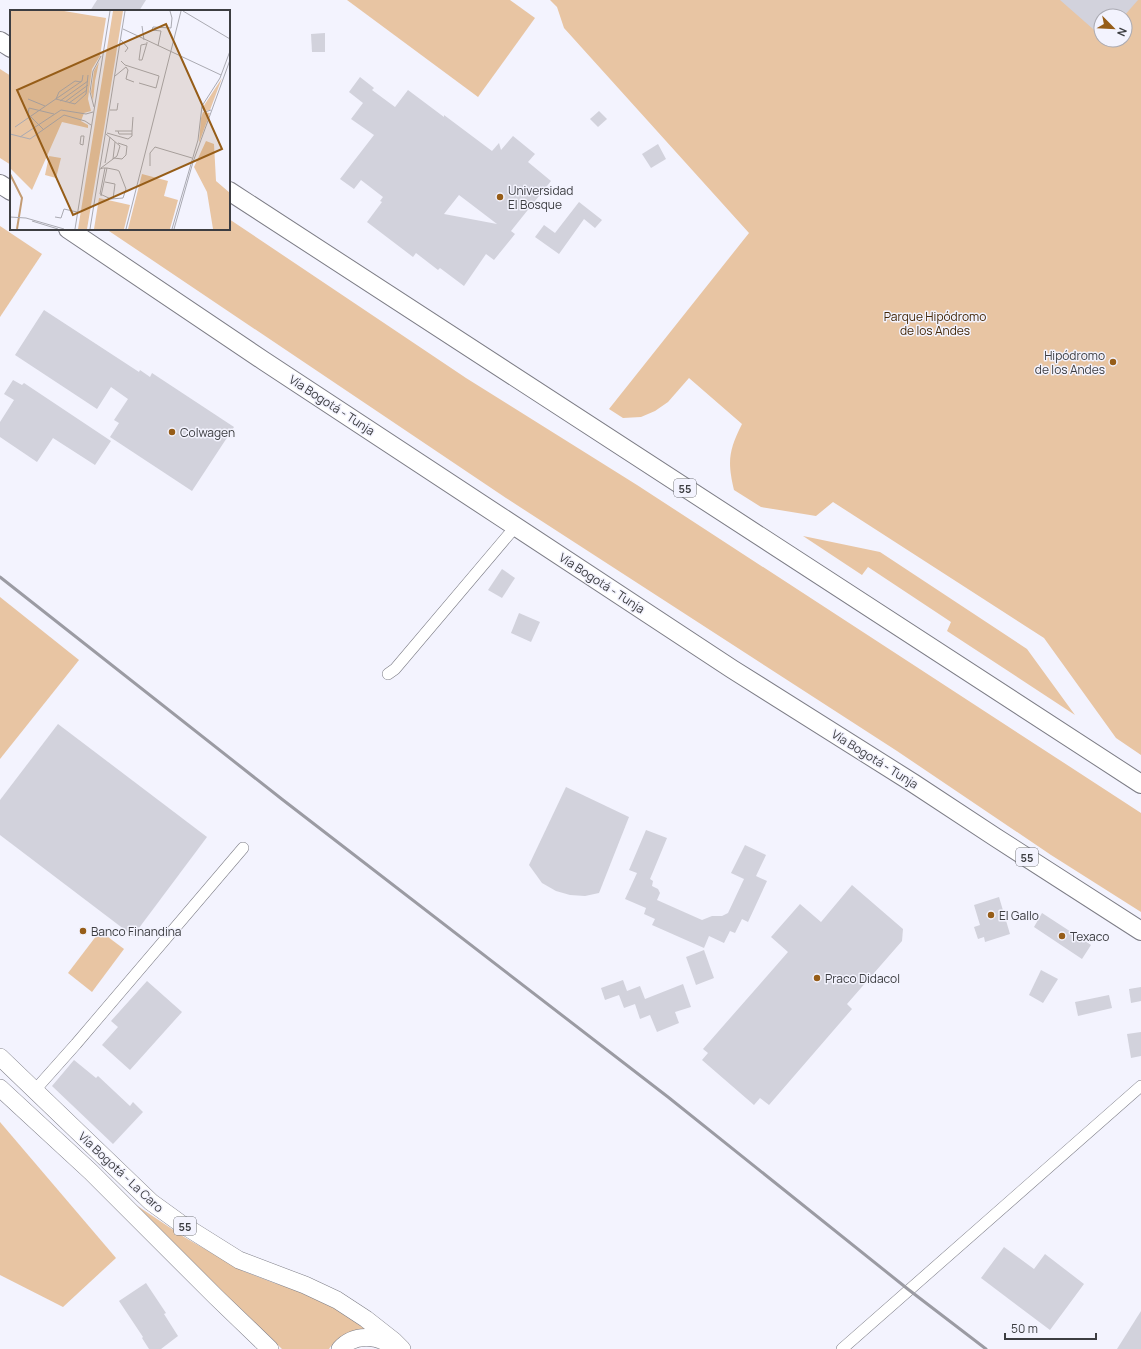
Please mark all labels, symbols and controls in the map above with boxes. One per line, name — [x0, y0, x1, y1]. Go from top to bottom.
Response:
north arrow — [1093, 8, 1133, 48]
inset map — [10, 10, 230, 230]
text: N — [1114, 26, 1131, 39]
place label: Universidad El Bosque — [508, 182, 573, 213]
marker: Universidad El Bosque — [495, 192, 505, 202]
park label: Parque Hipódromo de los Andes — [884, 308, 986, 339]
place label: Hipódromo de los Andes — [1035, 347, 1105, 378]
marker: Hipódromo de los Andes — [1108, 357, 1118, 367]
street label: Vía Bogotá - Tunja — [286, 371, 378, 439]
place label: Colwagen — [180, 424, 235, 441]
marker: Colwagen — [167, 427, 177, 437]
road number: 55 — [674, 479, 696, 497]
street label: Vía Bogotá - Tunja — [556, 549, 648, 617]
street label: Vía Bogotá - Tunja — [828, 725, 922, 793]
road number: 55 — [1016, 848, 1038, 866]
place label: El Gallo — [999, 907, 1039, 924]
marker: El Gallo — [986, 910, 996, 920]
place label: Banco Finandina — [91, 923, 182, 940]
marker: Banco Finandina — [78, 926, 88, 936]
place label: Texaco — [1070, 928, 1109, 945]
marker: Texaco — [1057, 931, 1067, 941]
place label: Praco Didacol — [825, 970, 900, 987]
marker: Praco Didacol — [812, 973, 822, 983]
street label: Vía Bogotá - La Caro — [75, 1128, 167, 1216]
road number: 55 — [174, 1217, 196, 1235]
scale bar — [1005, 1315, 1096, 1341]
text: 50 m — [1011, 1320, 1038, 1337]

